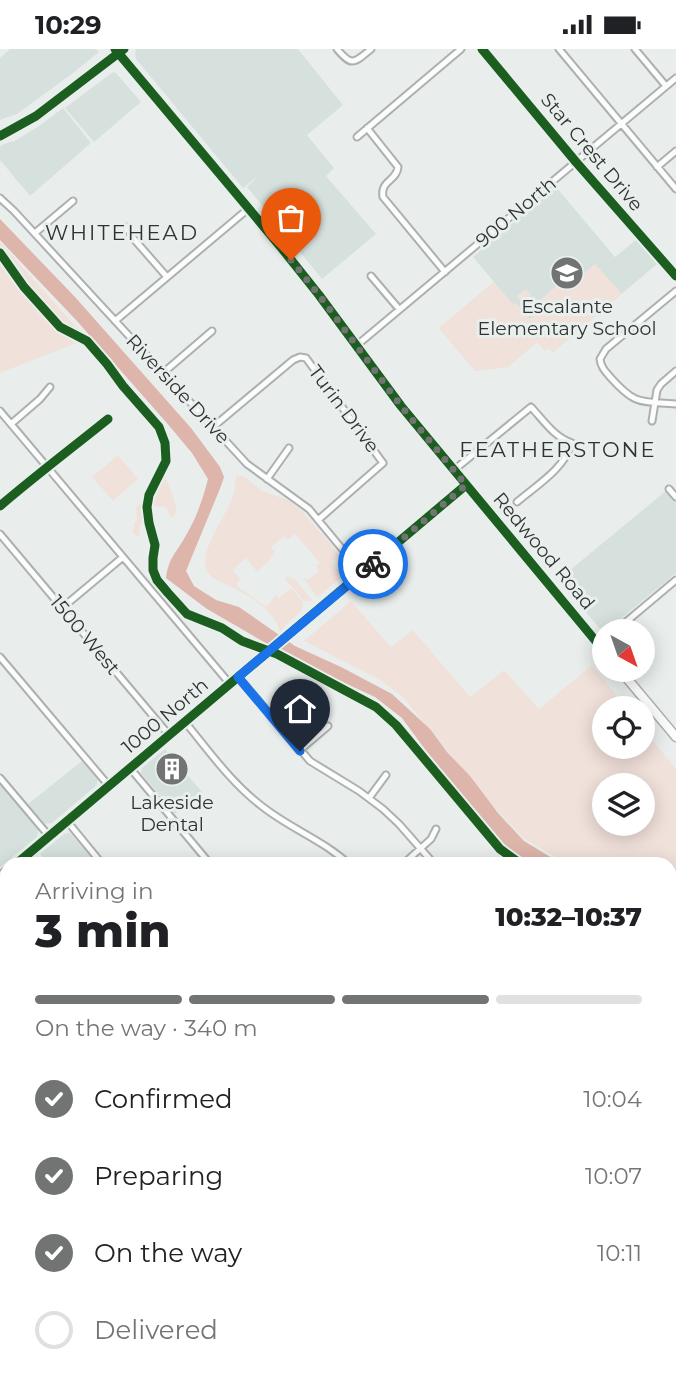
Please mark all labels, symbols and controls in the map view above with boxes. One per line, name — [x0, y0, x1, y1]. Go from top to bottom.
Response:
text: 10:29 — [35, 9, 102, 41]
street label: Star Crest Drive — [536, 88, 648, 216]
street label: 900 North — [471, 172, 561, 252]
pin — [261, 188, 321, 260]
icon: bag — [272, 199, 310, 237]
district label: WHITEHEAD — [45, 220, 199, 245]
school or university icon: Escalante Elementary School — [548, 254, 586, 292]
place label: Escalante Elementary School — [477, 295, 657, 340]
street label: Riverside Drive — [121, 329, 235, 449]
street label: Turin Drive — [304, 361, 384, 457]
district label: FEATHERSTONE — [459, 437, 657, 462]
street label: Redwood Road — [488, 488, 600, 614]
courier — [338, 529, 408, 599]
icon: bike — [354, 545, 392, 583]
street label: 1500 West — [45, 591, 125, 679]
north arrow — [592, 619, 654, 683]
map controls — [592, 619, 655, 836]
street label: 1000 North — [117, 673, 213, 759]
pin — [270, 679, 330, 751]
icon: home — [281, 690, 319, 728]
button: locate — [592, 696, 655, 759]
building icon: Lakeside Dental — [153, 750, 191, 788]
button: layers — [592, 773, 655, 836]
place label: Lakeside Dental — [130, 791, 214, 836]
text: Arriving in — [35, 877, 154, 905]
text: 10:32–10:37 — [495, 901, 642, 933]
text: 3 min — [35, 902, 171, 959]
text: On the way · 340 m — [35, 1014, 258, 1042]
icon: check — [35, 1080, 73, 1118]
text: Confirmed — [94, 1083, 233, 1115]
text: 10:04 — [583, 1085, 642, 1113]
icon: check — [35, 1157, 73, 1195]
text: Preparing — [94, 1160, 223, 1192]
text: 10:07 — [585, 1162, 642, 1190]
icon: check — [35, 1234, 73, 1272]
text: On the way — [94, 1237, 242, 1269]
text: 10:11 — [597, 1239, 642, 1267]
text: Delivered — [94, 1314, 218, 1346]

